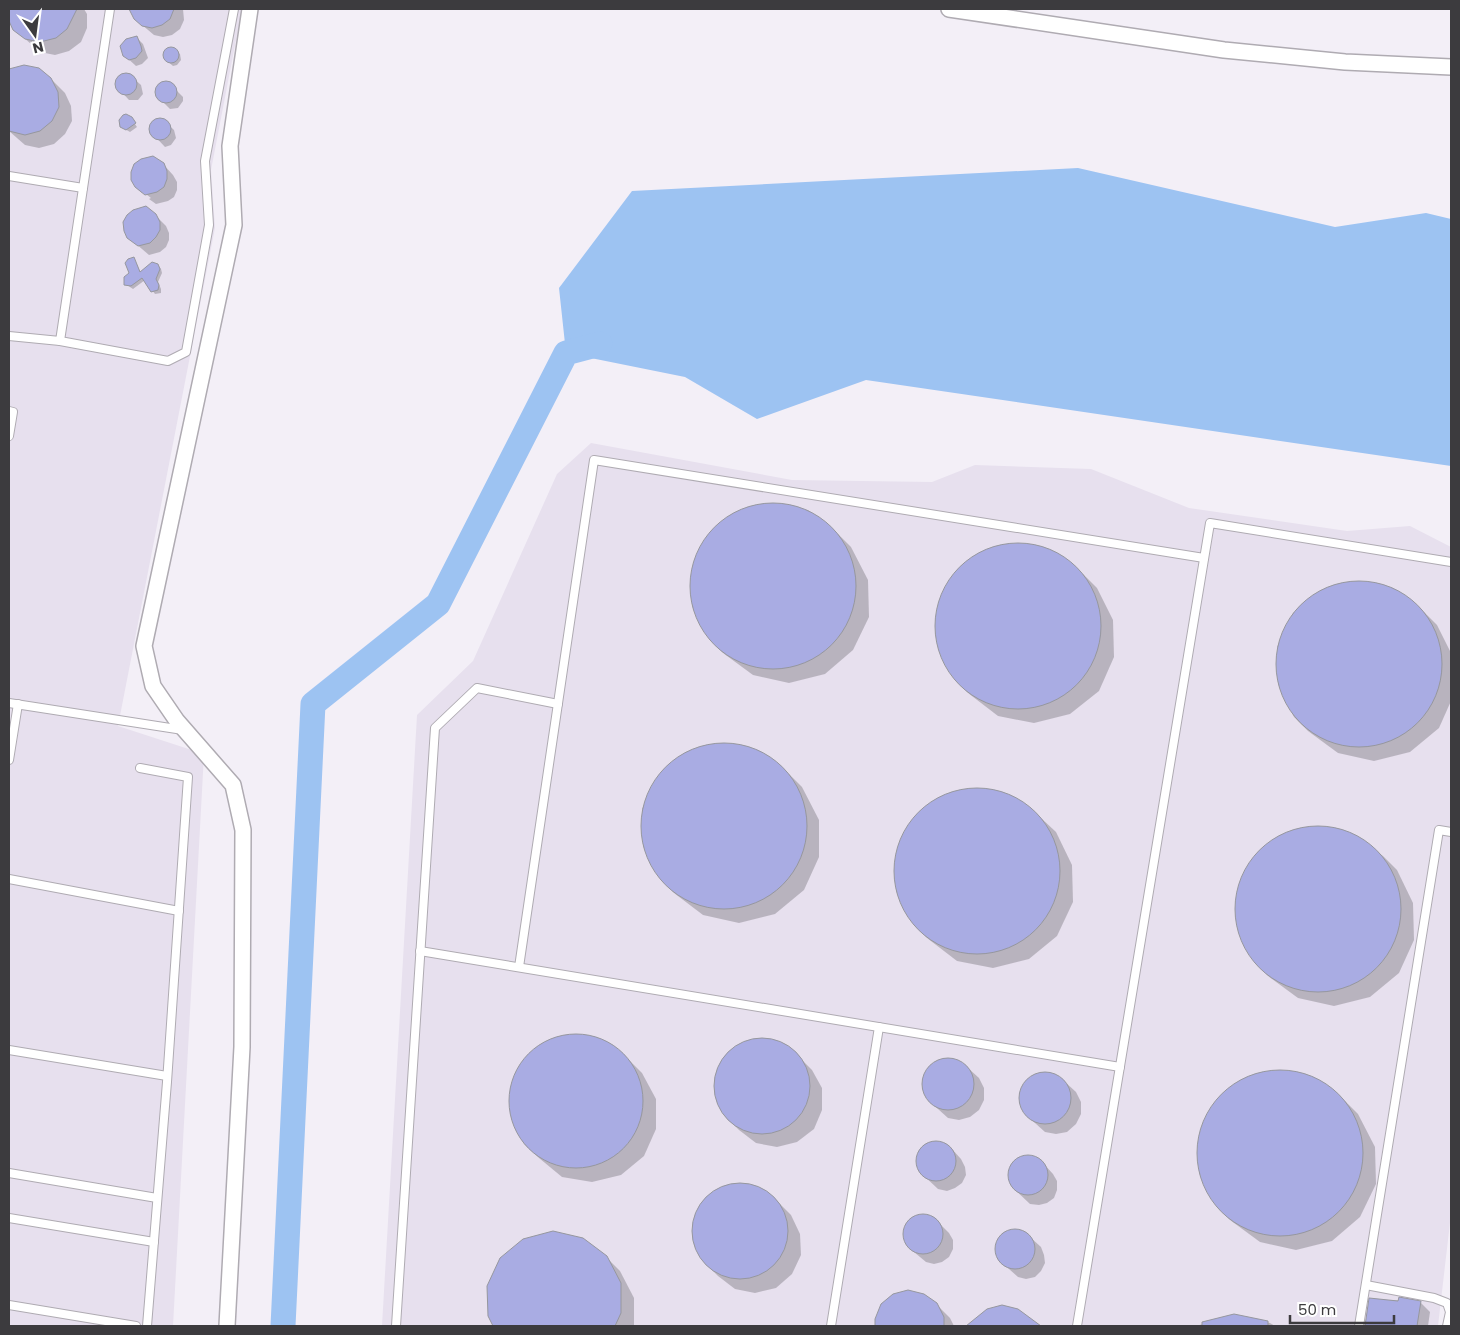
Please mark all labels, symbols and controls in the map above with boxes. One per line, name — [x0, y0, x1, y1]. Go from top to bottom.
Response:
north arrow — [10, 10, 60, 60]
text: N — [31, 37, 46, 59]
scale bar — [1290, 1292, 1394, 1324]
text: 50 m — [1298, 1299, 1336, 1320]

